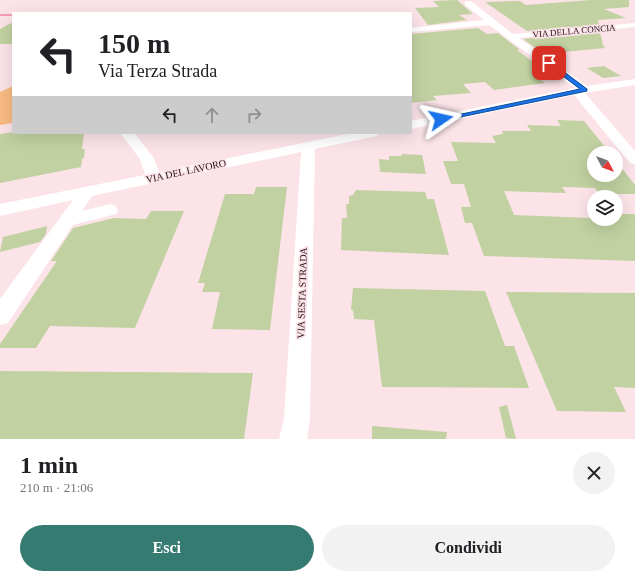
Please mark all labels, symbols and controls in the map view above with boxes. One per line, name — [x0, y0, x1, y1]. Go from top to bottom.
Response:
street label: VIA DELLA CONCIA — [532, 22, 617, 40]
icon: left — [32, 28, 84, 80]
text: 150 m — [98, 28, 170, 59]
pin — [532, 46, 566, 80]
icon: arrive — [538, 52, 560, 74]
text: Via Terza Strada — [98, 61, 217, 81]
position arrow — [420, 98, 462, 140]
icon: left — [159, 104, 181, 126]
icon: ahead — [201, 104, 223, 126]
icon: right — [243, 104, 265, 126]
north arrow — [587, 146, 623, 182]
map controls — [587, 146, 623, 226]
street label: VIA DEL LAVORO — [145, 157, 227, 185]
button: layers — [587, 190, 623, 226]
street label: VIA SESTA STRADA — [295, 246, 309, 339]
text: 1 min — [20, 452, 78, 478]
button: close — [573, 452, 615, 494]
text: 210 m · 21:06 — [20, 480, 93, 495]
button: Esci — [20, 525, 314, 571]
button: Condividi — [322, 525, 615, 571]

